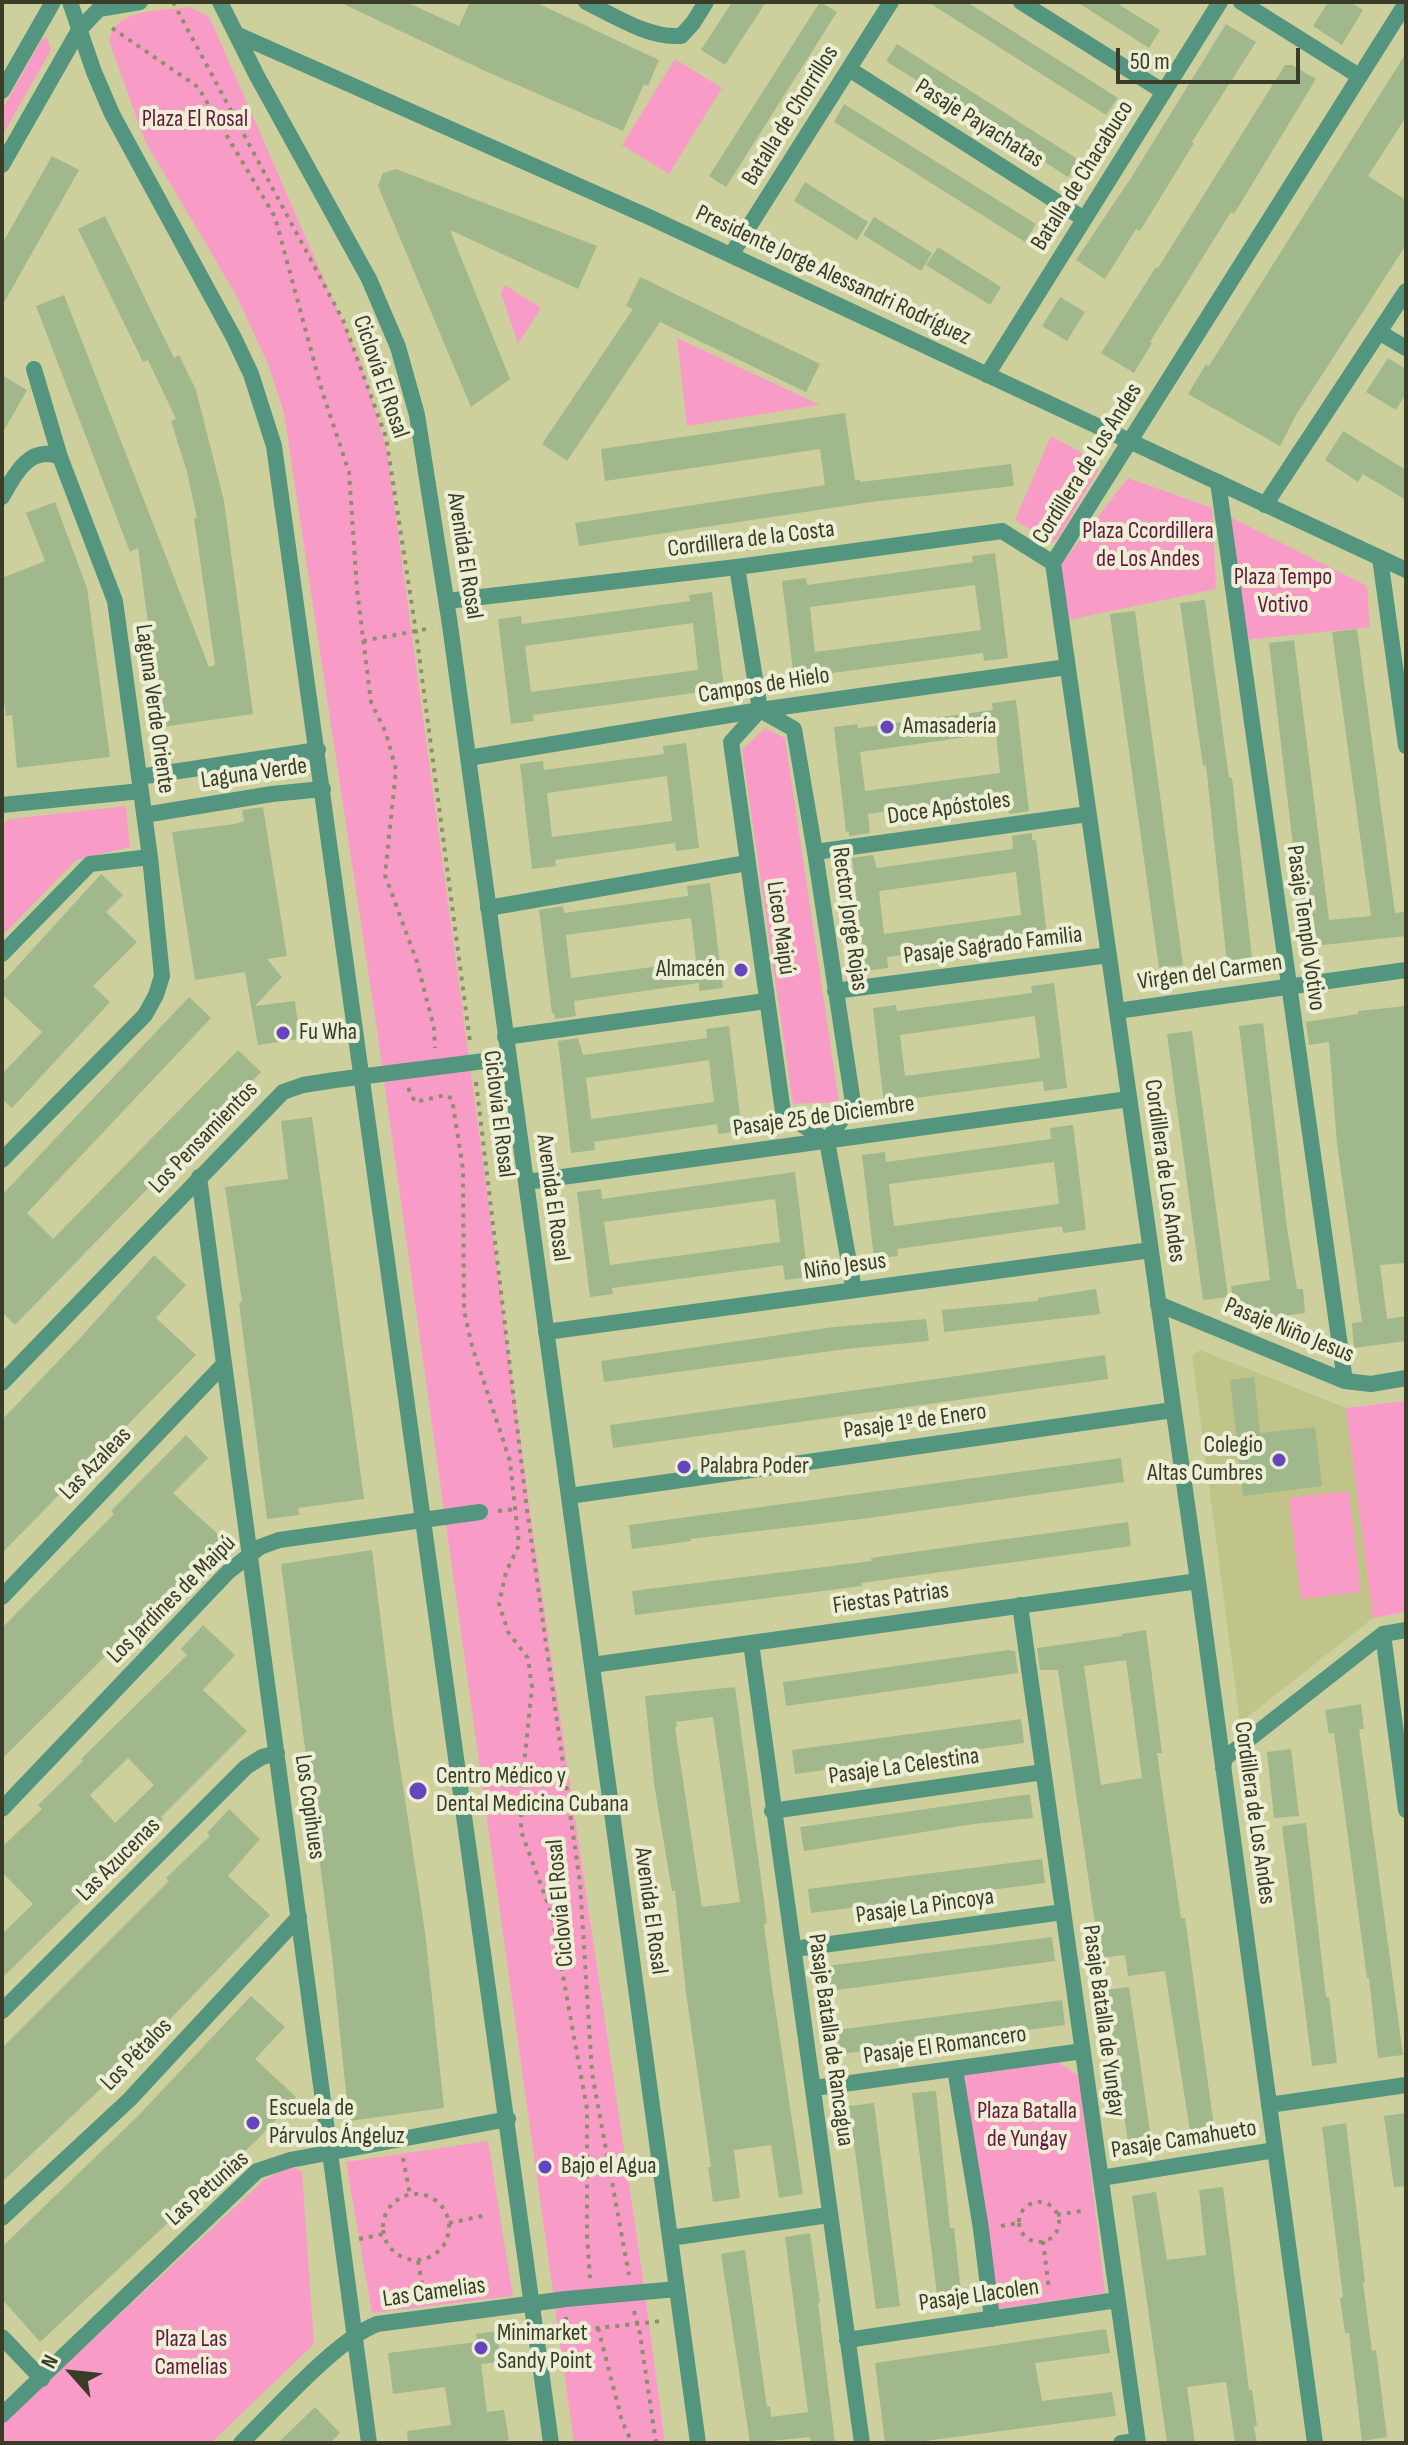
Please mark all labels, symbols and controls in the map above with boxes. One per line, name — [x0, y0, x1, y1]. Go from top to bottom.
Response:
scale bar — [1120, 32, 1304, 82]
street label: Batalla de Chorrillos — [737, 41, 845, 191]
text: 50 m — [1130, 47, 1170, 76]
street label: Pasaje Payachatas — [910, 73, 1048, 175]
street label: Batalla de Chacabuco — [1025, 96, 1141, 256]
park label: Plaza El Rosal — [142, 106, 248, 134]
street label: Presidente Jorge Alessandri Rodríguez — [691, 199, 975, 353]
street label: Ciclovía El Rosal — [346, 312, 414, 442]
street label: Cordillera de Los Andes — [1027, 378, 1149, 550]
street label: Avenida El Rosal — [440, 491, 488, 621]
street label: Cordillera de la Costa — [666, 515, 836, 565]
park label: Plaza Ccordillera de Los Andes — [1082, 518, 1214, 574]
park label: Plaza Tempo Votivo — [1234, 564, 1332, 620]
street label: Laguna Verde Oriente — [128, 622, 180, 796]
street label: Campos de Hielo — [696, 661, 832, 711]
place label: Amasadería — [903, 713, 996, 741]
marker: Amasadería — [878, 718, 896, 736]
street label: Laguna Verde — [199, 752, 309, 796]
street label: Doce Apóstoles — [886, 786, 1012, 832]
street label: Pasaje Templo Votivo — [1279, 843, 1331, 1013]
street label: Rector Jorge Rojas — [825, 845, 873, 993]
street label: Liceo Maipú — [759, 879, 801, 977]
street label: Pasaje Sagrado Familia — [902, 921, 1084, 971]
street label: Virgen del Carmen — [1136, 949, 1284, 997]
place label: Almacén — [656, 956, 725, 984]
marker: Almacén — [732, 961, 750, 979]
place label: Fu Wha — [299, 1019, 357, 1047]
marker: Fu Wha — [274, 1024, 292, 1042]
street label: Ciclovía El Rosal — [476, 1049, 520, 1179]
street label: Los Pensamientos — [143, 1076, 265, 1200]
street label: Cordillera de Los Andes — [1137, 1078, 1191, 1264]
street label: Pasaje 25 de Diciembre — [731, 1090, 917, 1144]
street label: Avenida El Rosal — [529, 1133, 575, 1263]
street label: Niño Jesus — [802, 1247, 888, 1287]
street label: Pasaje Niño Jesus — [1220, 1292, 1358, 1370]
street label: Pasaje 1º de Enero — [842, 1398, 988, 1446]
street label: Las Azaleas — [54, 1421, 138, 1507]
place label: Colegio Altas Cumbres — [1147, 1432, 1263, 1488]
marker: Colegio Altas Cumbres — [1270, 1451, 1288, 1469]
place label: Palabra Poder — [700, 1453, 809, 1481]
marker: Palabra Poder — [675, 1458, 693, 1476]
street label: Los Jardines de Maipú — [102, 1530, 242, 1670]
street label: Fiestas Patrias — [831, 1577, 951, 1621]
street label: Cordillera de Los Andes — [1227, 1720, 1281, 1906]
street label: Pasaje La Celestina — [827, 1742, 981, 1792]
street label: Los Copihues — [287, 1753, 331, 1861]
place label: Centro Médico y Dental Medicina Cubana — [436, 1763, 629, 1819]
marker: Centro Médico y Dental Medicina Cubana — [407, 1780, 429, 1802]
street label: Las Azucenas — [71, 1812, 167, 1908]
street label: Ciclovía El Rosal — [541, 1838, 581, 1968]
street label: Avenida El Rosal — [627, 1846, 673, 1976]
street label: Pasaje La Pincoya — [854, 1883, 996, 1931]
street label: Pasaje Batalla de Yungay — [1075, 1923, 1131, 2119]
street label: Pasaje Batalla de Rancagua — [801, 1932, 859, 2148]
street label: Los Pétalos — [95, 2013, 179, 2097]
street label: Pasaje El Romancero — [862, 2020, 1028, 2072]
place label: Escuela de Párvulos Ángeluz — [269, 2095, 405, 2151]
park label: Plaza Batalla de Yungay — [977, 2098, 1077, 2154]
marker: Escuela de Párvulos Ángeluz — [244, 2114, 262, 2132]
street label: Pasaje Camahueto — [1109, 2114, 1259, 2166]
street label: Las Petunias — [161, 2145, 255, 2233]
place label: Bajo el Agua — [561, 2153, 656, 2181]
marker: Bajo el Agua — [536, 2158, 554, 2176]
street label: Las Camelias — [381, 2272, 487, 2314]
street label: Pasaje Llacolen — [917, 2273, 1041, 2319]
place label: Minimarket Sandy Point — [497, 2320, 592, 2376]
park label: Plaza Las Camelias — [155, 2326, 227, 2382]
north arrow — [32, 2333, 112, 2413]
marker: Minimarket Sandy Point — [472, 2339, 490, 2357]
text: N — [35, 2351, 65, 2373]

